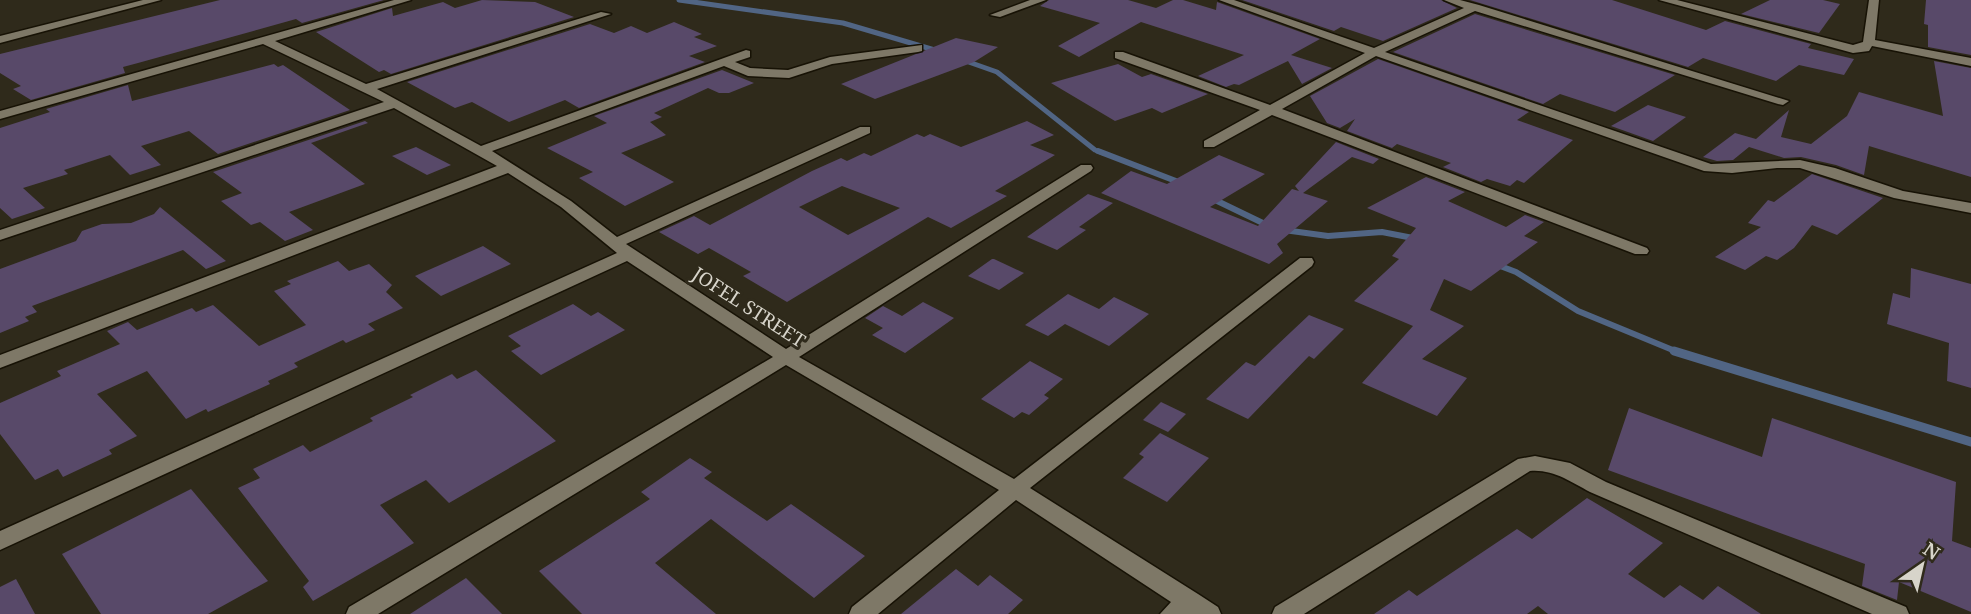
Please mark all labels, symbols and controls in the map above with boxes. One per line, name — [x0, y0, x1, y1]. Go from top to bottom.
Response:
street label: JOFEL STREET — [687, 260, 811, 354]
north arrow — [1887, 530, 1957, 600]
text: N — [1918, 536, 1945, 566]

